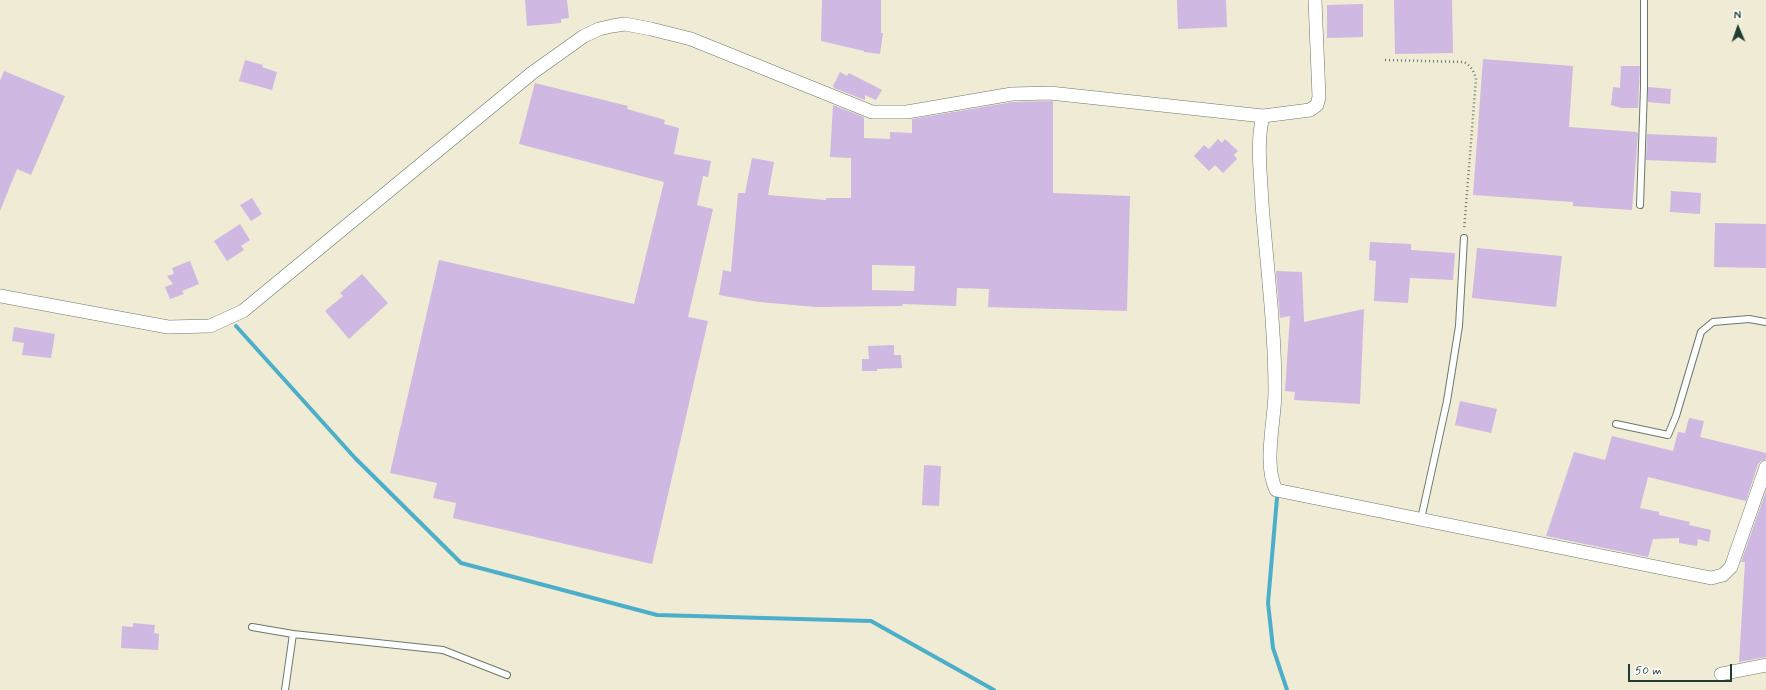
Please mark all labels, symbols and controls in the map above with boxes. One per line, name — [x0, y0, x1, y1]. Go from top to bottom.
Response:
north arrow — [1718, 8, 1758, 48]
text: N — [1734, 9, 1741, 23]
scale bar — [1630, 656, 1734, 682]
text: 50 m — [1635, 663, 1662, 679]

